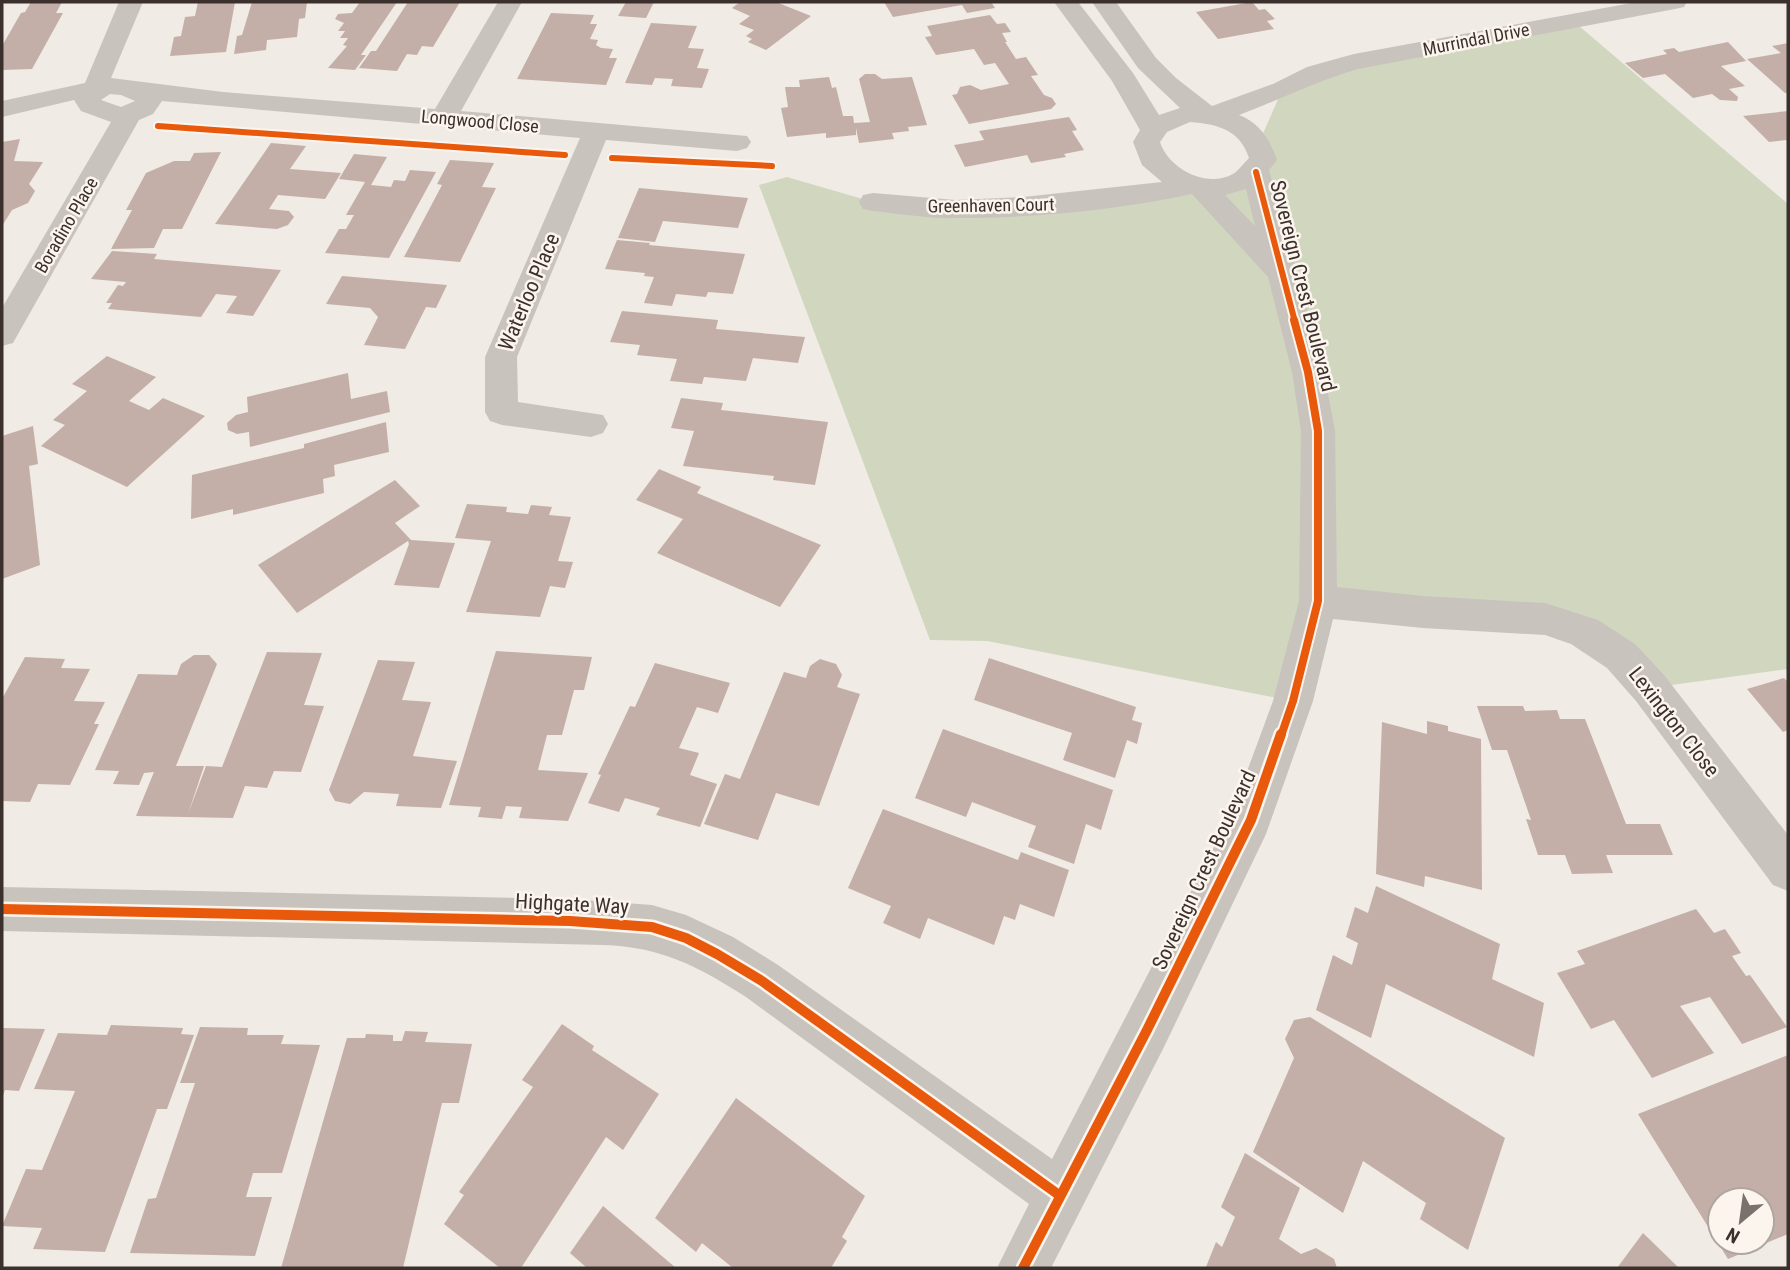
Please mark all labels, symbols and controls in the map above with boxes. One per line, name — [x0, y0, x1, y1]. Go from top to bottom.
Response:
street label: Murrindal Drive — [1421, 18, 1531, 60]
street label: Longwood Close — [420, 105, 540, 137]
street label: Boradino Place — [30, 173, 102, 277]
street label: Sovereign Crest Boulevard — [1265, 178, 1341, 394]
street label: Greenhaven Court — [927, 193, 1055, 217]
street label: Waterloo Place — [494, 230, 565, 354]
street label: Lexington Close — [1624, 662, 1724, 782]
street label: Sovereign Crest Boulevard — [1147, 767, 1261, 973]
street label: Highgate Way — [514, 889, 630, 919]
north arrow — [1706, 1186, 1776, 1256]
text: N — [1722, 1223, 1744, 1248]

